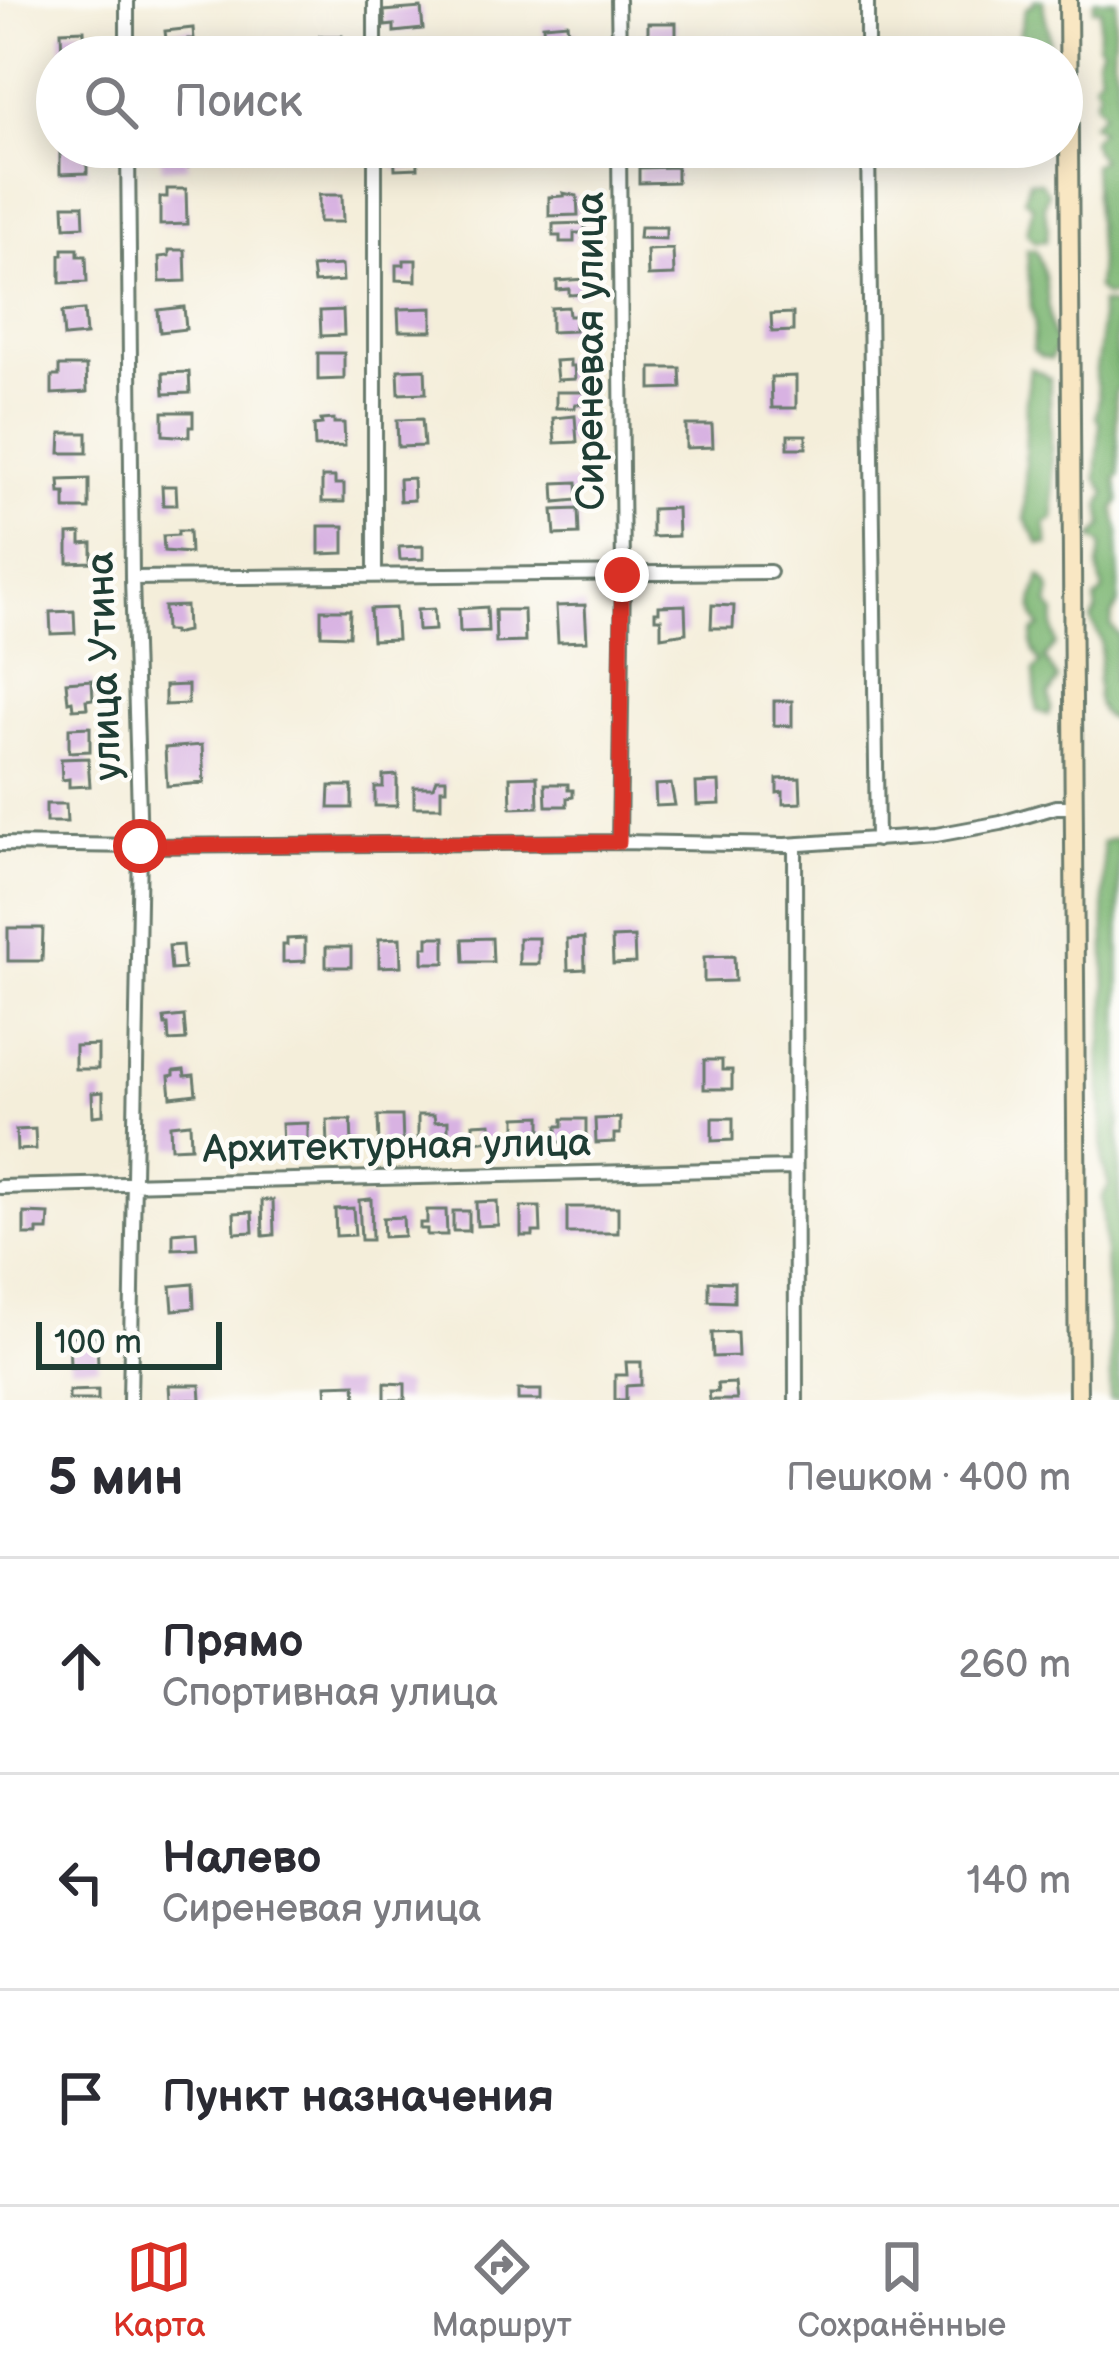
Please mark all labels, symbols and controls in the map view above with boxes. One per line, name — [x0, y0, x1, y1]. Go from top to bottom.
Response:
search box — [36, 36, 1083, 168]
icon: search — [78, 69, 144, 135]
text: Поиск — [174, 75, 302, 130]
street label: Сиреневая улица — [568, 191, 615, 511]
route end — [595, 548, 649, 602]
street label: улица Утина — [78, 551, 132, 781]
route start — [113, 819, 167, 873]
street label: Архитектурная улица — [201, 1120, 592, 1174]
scale bar — [36, 1316, 222, 1369]
text: 100 m — [54, 1323, 142, 1363]
text: 5 мин — [48, 1448, 183, 1509]
text: Пешком · 400 m — [786, 1455, 1071, 1502]
text: Прямо — [162, 1615, 303, 1670]
icon: ahead — [48, 1633, 114, 1699]
text: 260 m — [958, 1642, 1071, 1689]
text: Спортивная улица — [162, 1670, 498, 1717]
text: Налево — [162, 1831, 321, 1886]
icon: left — [48, 1849, 114, 1915]
text: 140 m — [966, 1858, 1071, 1905]
text: Сиреневая улица — [162, 1886, 481, 1933]
icon: arrive — [48, 2065, 114, 2131]
text: Пункт назначения — [162, 2070, 554, 2125]
tab: Карта — [113, 2234, 206, 2346]
tab: Маршрут — [432, 2234, 572, 2346]
tab: Сохранённые — [798, 2234, 1006, 2346]

